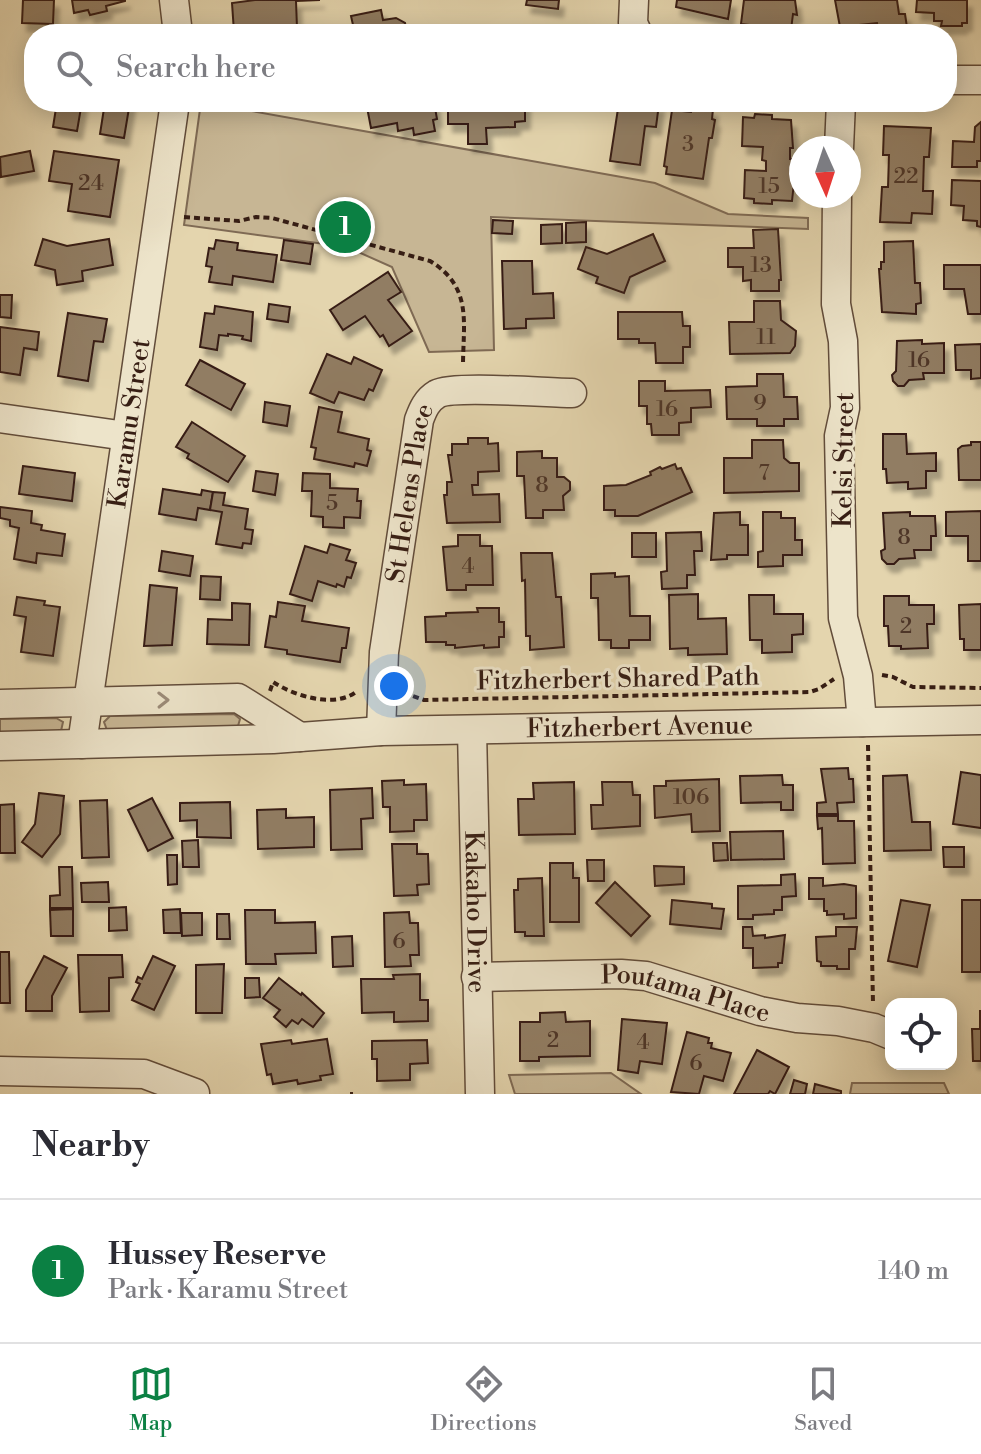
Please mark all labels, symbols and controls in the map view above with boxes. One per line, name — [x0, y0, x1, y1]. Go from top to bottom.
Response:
search box — [24, 24, 957, 112]
icon: search — [52, 46, 96, 90]
text: Search here — [116, 49, 276, 87]
house number: 3 — [682, 131, 694, 158]
north arrow — [789, 136, 861, 208]
house number: 22 — [893, 163, 919, 190]
house number: 24 — [78, 170, 104, 197]
house number: 15 — [758, 173, 780, 200]
pin: 1 — [319, 197, 371, 257]
house number: 13 — [750, 252, 772, 279]
house number: 11 — [756, 324, 776, 351]
street label: Karamu Street — [101, 337, 158, 510]
house number: 16 — [908, 347, 930, 374]
house number: 9 — [753, 390, 767, 417]
street label: Kelsi Street — [827, 392, 861, 528]
house number: 16 — [656, 396, 678, 423]
street label: St Helens Place — [380, 398, 441, 585]
house number: 7 — [758, 460, 770, 487]
house number: 8 — [535, 472, 549, 499]
house number: 5 — [326, 490, 338, 517]
house number: 8 — [897, 524, 911, 551]
house number: 4 — [461, 553, 475, 580]
house number: 2 — [900, 613, 912, 640]
street label: Fitzherbert Shared Path — [476, 661, 760, 697]
your location — [374, 666, 414, 706]
one-way arrow — [157, 691, 170, 709]
street label: Fitzherbert Avenue — [526, 709, 753, 745]
house number: 106 — [673, 784, 709, 811]
street label: Kakaho Drive — [457, 830, 493, 994]
house number: 6 — [392, 928, 406, 955]
street label: Poutama Place — [600, 959, 773, 1030]
map controls — [885, 998, 957, 1070]
button: locate — [885, 998, 957, 1070]
house number: 2 — [547, 1027, 559, 1054]
house number: 4 — [636, 1029, 650, 1056]
house number: 6 — [689, 1050, 703, 1077]
text: Nearby — [32, 1125, 150, 1167]
text: Hussey Reserve — [108, 1236, 326, 1274]
text: 1 — [52, 1255, 64, 1287]
text: 140 m — [878, 1255, 949, 1287]
text: Park · Karamu Street — [108, 1274, 348, 1306]
tab: Map — [129, 1362, 173, 1437]
tab: Directions — [431, 1362, 537, 1437]
tab: Saved — [794, 1362, 852, 1437]

